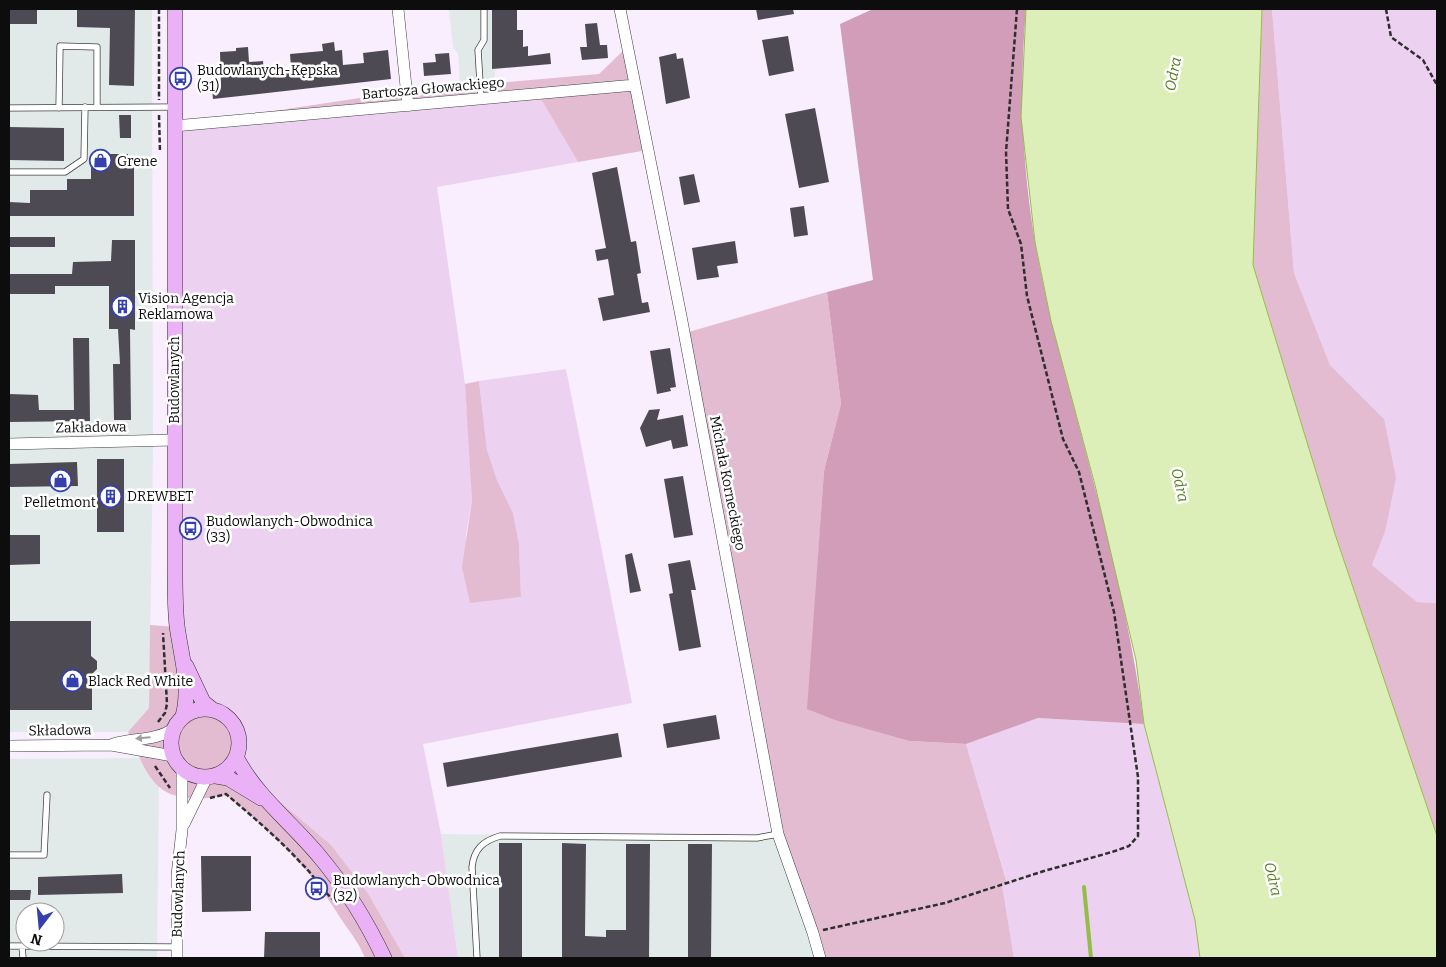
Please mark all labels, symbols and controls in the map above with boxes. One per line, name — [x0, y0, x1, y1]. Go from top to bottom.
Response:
water label: Odra — [1161, 55, 1185, 93]
place label: Budowlanych-Kępska (31) — [197, 62, 338, 95]
bus stop icon: Budowlanych-Kępska (31) — [169, 66, 193, 90]
street label: Bartosza Głowackiego — [361, 74, 505, 103]
shop icon: Grene — [89, 149, 113, 173]
place label: Grene — [117, 153, 157, 170]
place label: Vision Agencja Reklamowa — [138, 290, 234, 323]
building icon: Vision Agencja Reklamowa — [110, 294, 134, 318]
street label: Budowlanych — [166, 336, 183, 424]
street label: Michała Korneckiego — [706, 414, 749, 552]
street label: Zakładowa — [55, 418, 127, 437]
water label: Odra — [1167, 466, 1193, 504]
shop icon: Pelletmont — [48, 468, 72, 492]
building icon: DREWBET — [99, 484, 123, 508]
place label: DREWBET — [127, 488, 193, 505]
place label: Pelletmont — [24, 494, 96, 511]
place label: Budowlanych-Obwodnica (33) — [206, 513, 373, 546]
bus stop icon: Budowlanych-Obwodnica (33) — [178, 517, 202, 541]
shop icon: Black Red White — [60, 669, 84, 693]
place label: Black Red White — [88, 673, 193, 690]
street label: Składowa — [28, 721, 92, 740]
one-way arrow — [135, 734, 151, 742]
street label: Budowlanych — [168, 850, 189, 938]
water label: Odra — [1260, 860, 1286, 898]
place label: Budowlanych-Obwodnica (32) — [333, 872, 500, 905]
bus stop icon: Budowlanych-Obwodnica (32) — [305, 876, 329, 900]
north arrow — [15, 902, 65, 952]
text: N — [29, 929, 44, 949]

